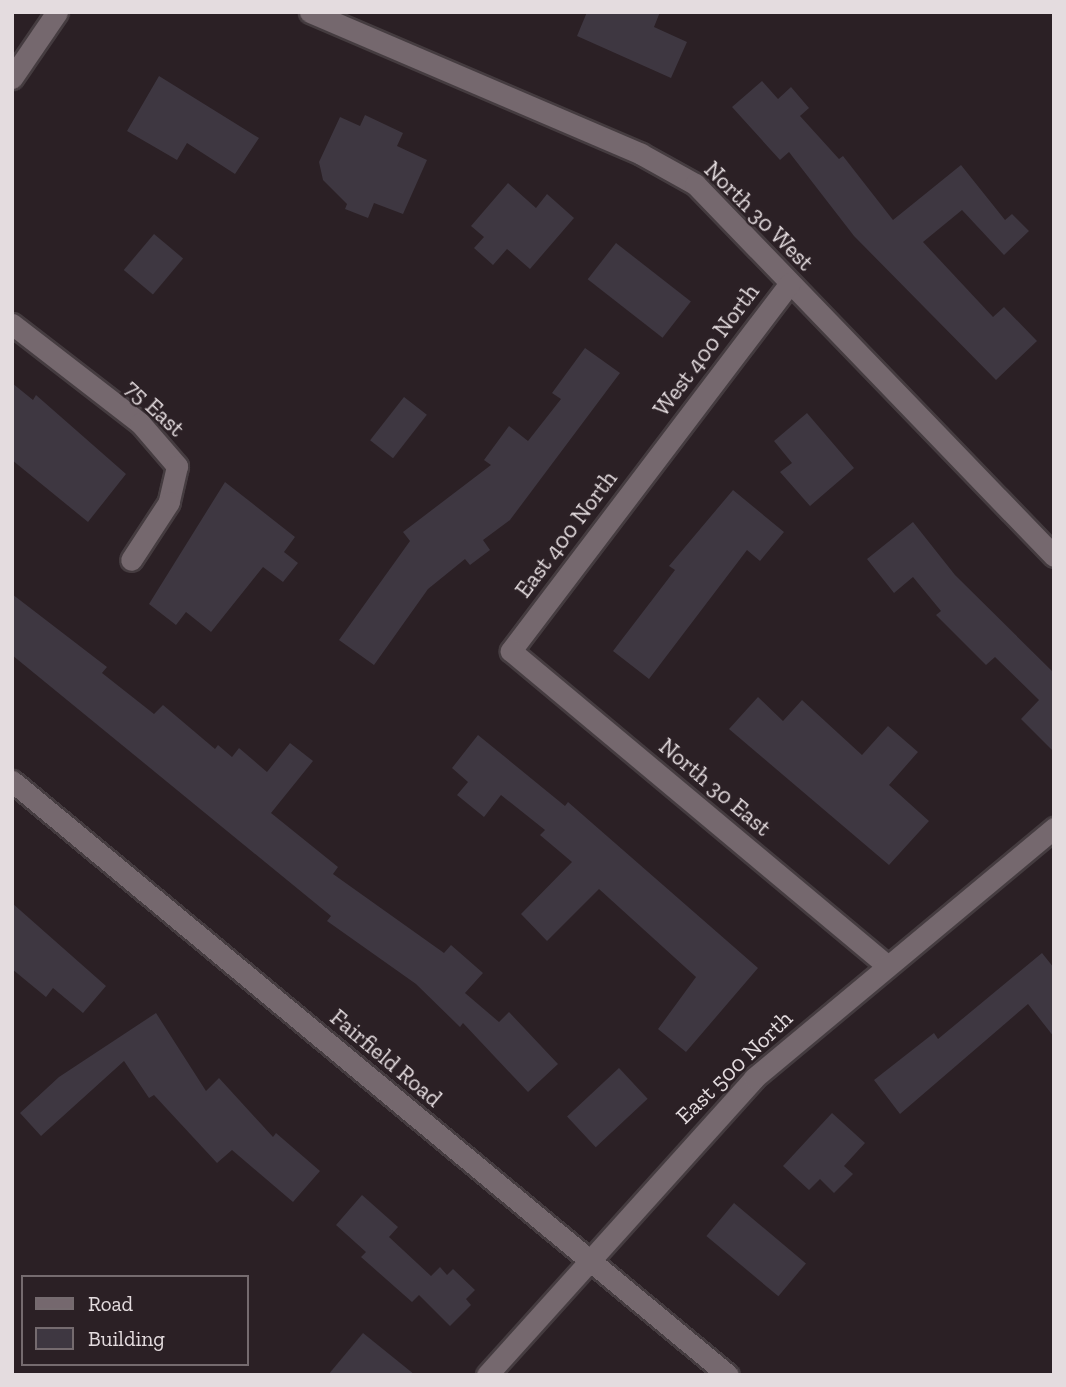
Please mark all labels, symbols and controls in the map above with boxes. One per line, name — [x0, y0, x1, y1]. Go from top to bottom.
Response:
street label: North 30 West — [698, 155, 820, 277]
street label: West 400 North — [647, 278, 765, 422]
street label: 75 East — [120, 374, 190, 442]
street label: East 400 North — [509, 465, 623, 603]
street label: North 30 East — [653, 732, 777, 842]
street label: Fairfield Road — [325, 1003, 447, 1113]
street label: East 500 North — [670, 1005, 798, 1129]
legend — [21, 1275, 248, 1366]
text: Road — [88, 1291, 133, 1316]
text: Building — [88, 1326, 165, 1351]

